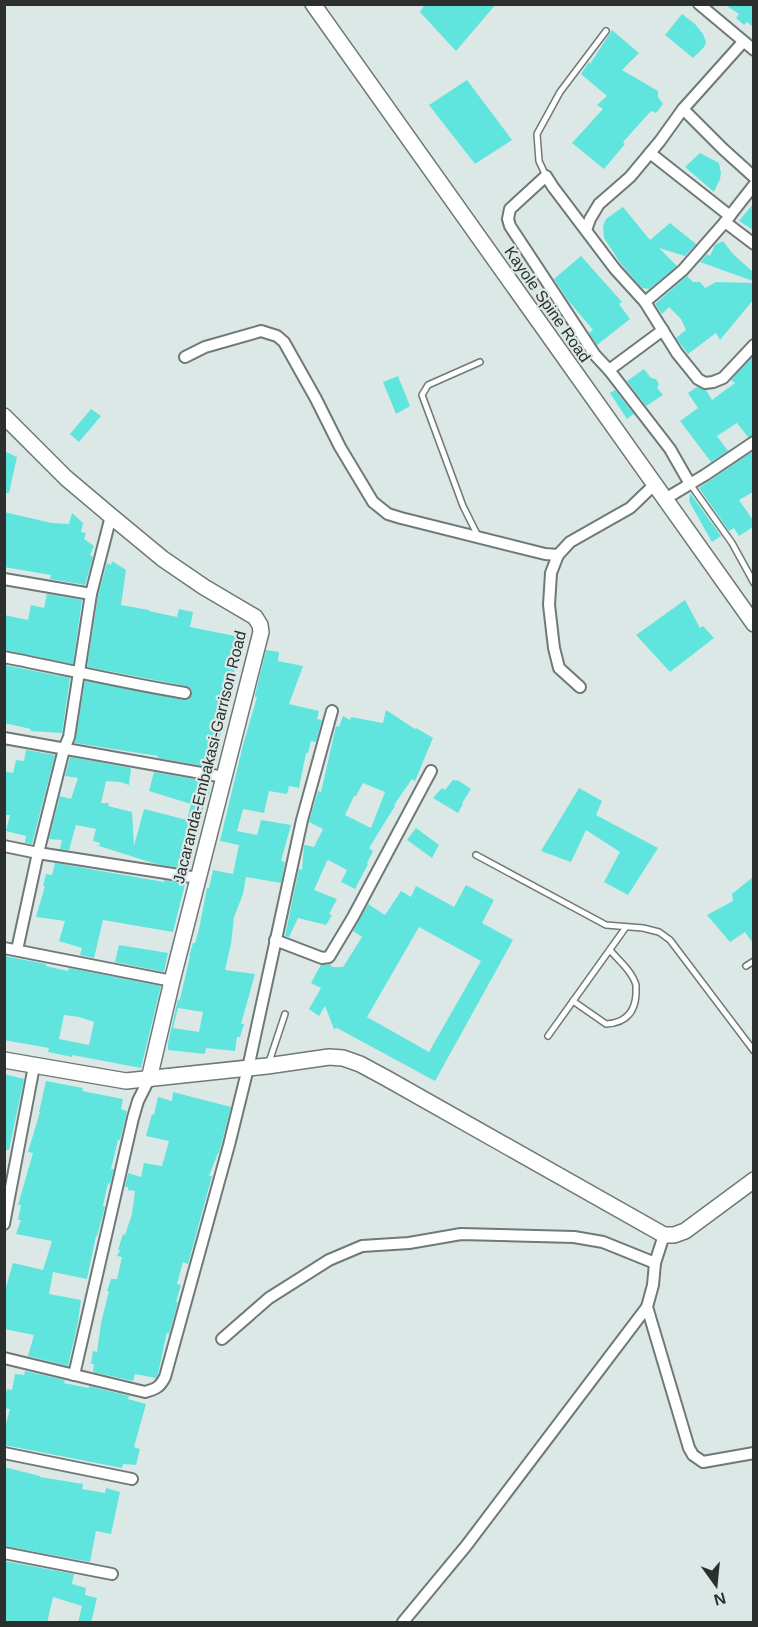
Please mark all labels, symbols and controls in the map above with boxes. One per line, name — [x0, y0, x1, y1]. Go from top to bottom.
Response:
street label: Kayole Spine Road — [501, 243, 594, 365]
street label: Jacaranda-Embakasi-Garrison Road — [170, 629, 249, 885]
north arrow — [686, 1555, 746, 1615]
text: N — [712, 1589, 728, 1609]

